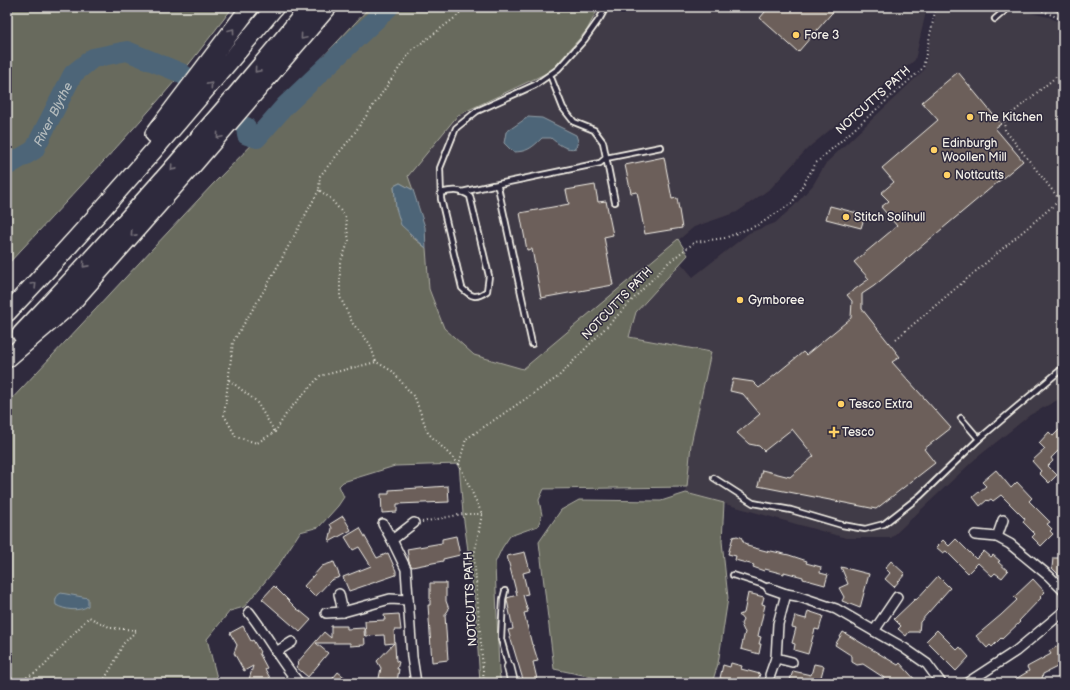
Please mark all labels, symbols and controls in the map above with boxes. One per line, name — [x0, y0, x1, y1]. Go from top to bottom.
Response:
one-way arrow — [227, 28, 235, 35]
place label: Fore 3 — [804, 28, 839, 43]
marker: Fore 3 — [791, 30, 801, 40]
one-way arrow — [300, 32, 307, 39]
street label: NOTCUTTS PATH — [833, 63, 914, 138]
one-way arrow — [255, 65, 262, 72]
water label: River Blythe — [30, 79, 77, 149]
one-way arrow — [205, 83, 212, 90]
place label: The Kitchen — [978, 110, 1043, 125]
marker: The Kitchen — [965, 112, 975, 122]
one-way arrow — [216, 131, 223, 139]
place label: Edinburgh Woollen Mill — [942, 136, 1007, 165]
marker: Edinburgh Woollen Mill — [929, 145, 939, 155]
one-way arrow — [170, 163, 177, 171]
place label: Nottcutts — [955, 168, 1004, 183]
marker: Nottcutts — [942, 170, 952, 180]
place label: Stitch Solihull — [854, 210, 925, 225]
marker: Stitch Solihull — [841, 212, 851, 222]
one-way arrow — [131, 229, 138, 236]
one-way arrow — [83, 260, 90, 267]
street label: NOTCUTTS PATH — [579, 264, 656, 343]
one-way arrow — [29, 282, 37, 290]
place label: Gymboree — [748, 293, 804, 308]
marker: Gymboree — [735, 295, 745, 305]
place label: Tesco Extra — [849, 397, 913, 412]
marker: Tesco Extra — [836, 399, 846, 409]
place label: Tesco — [842, 425, 874, 440]
marker: Tesco — [829, 427, 839, 437]
street label: NOTCUTTS PATH — [461, 551, 480, 647]

